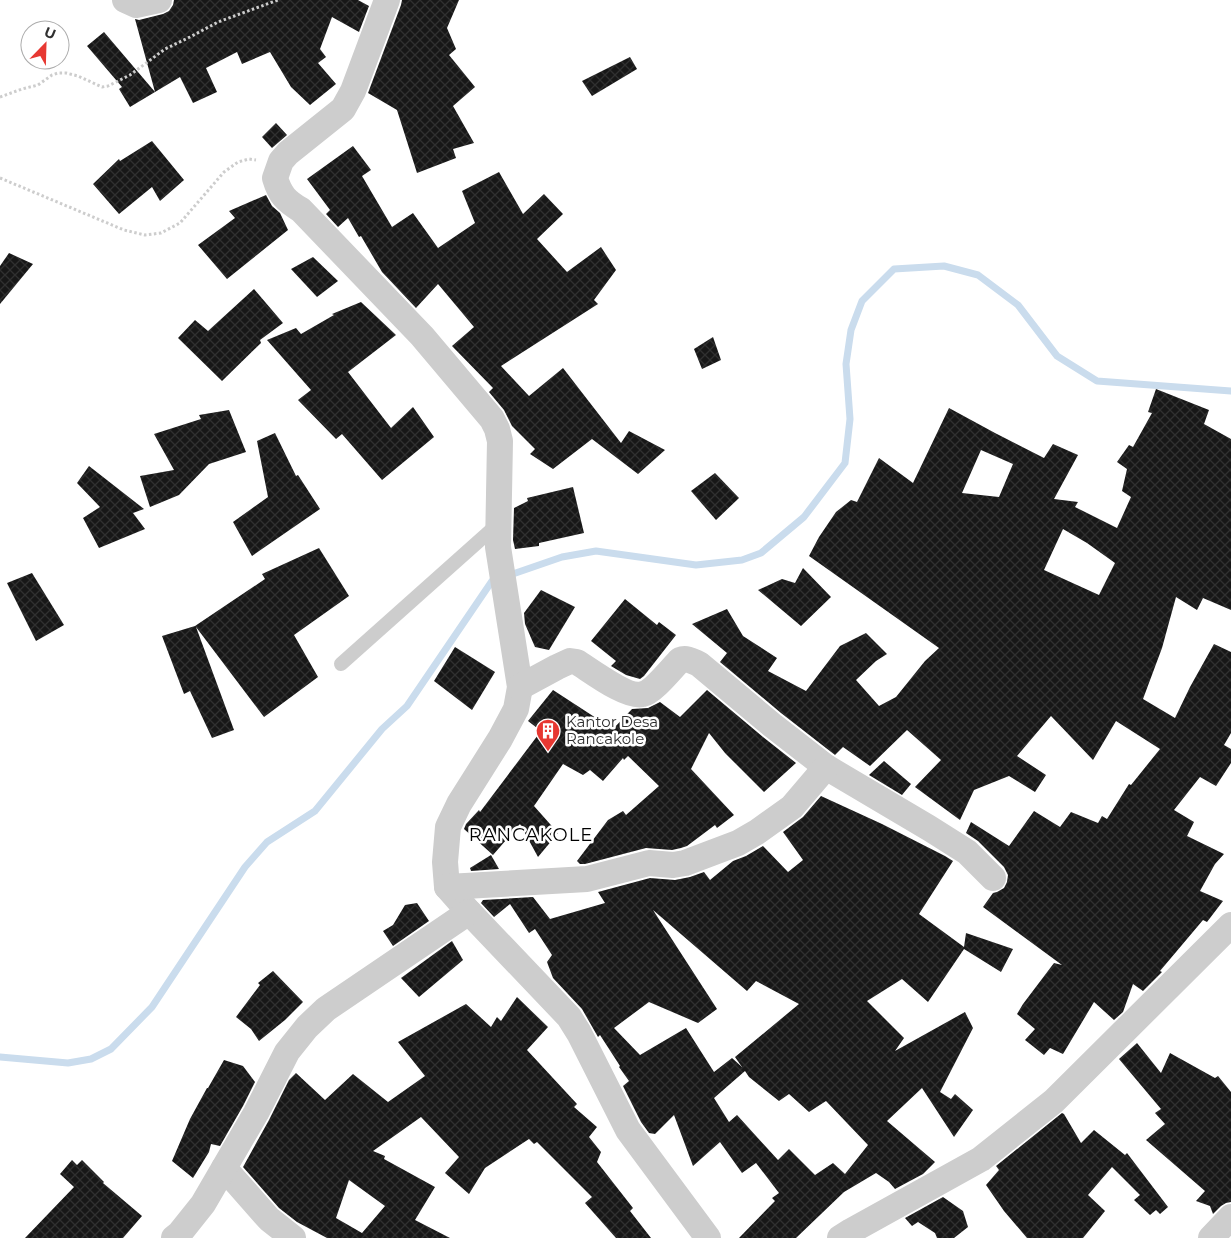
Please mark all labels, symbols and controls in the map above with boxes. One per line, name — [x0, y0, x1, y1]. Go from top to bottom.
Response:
north arrow — [20, 20, 70, 70]
text: U — [41, 23, 59, 43]
place label: Kantor Desa Rancakole — [566, 712, 658, 748]
building icon: Kantor Desa Rancakole — [535, 718, 561, 752]
district label: RANCAKOLE — [469, 824, 593, 846]

